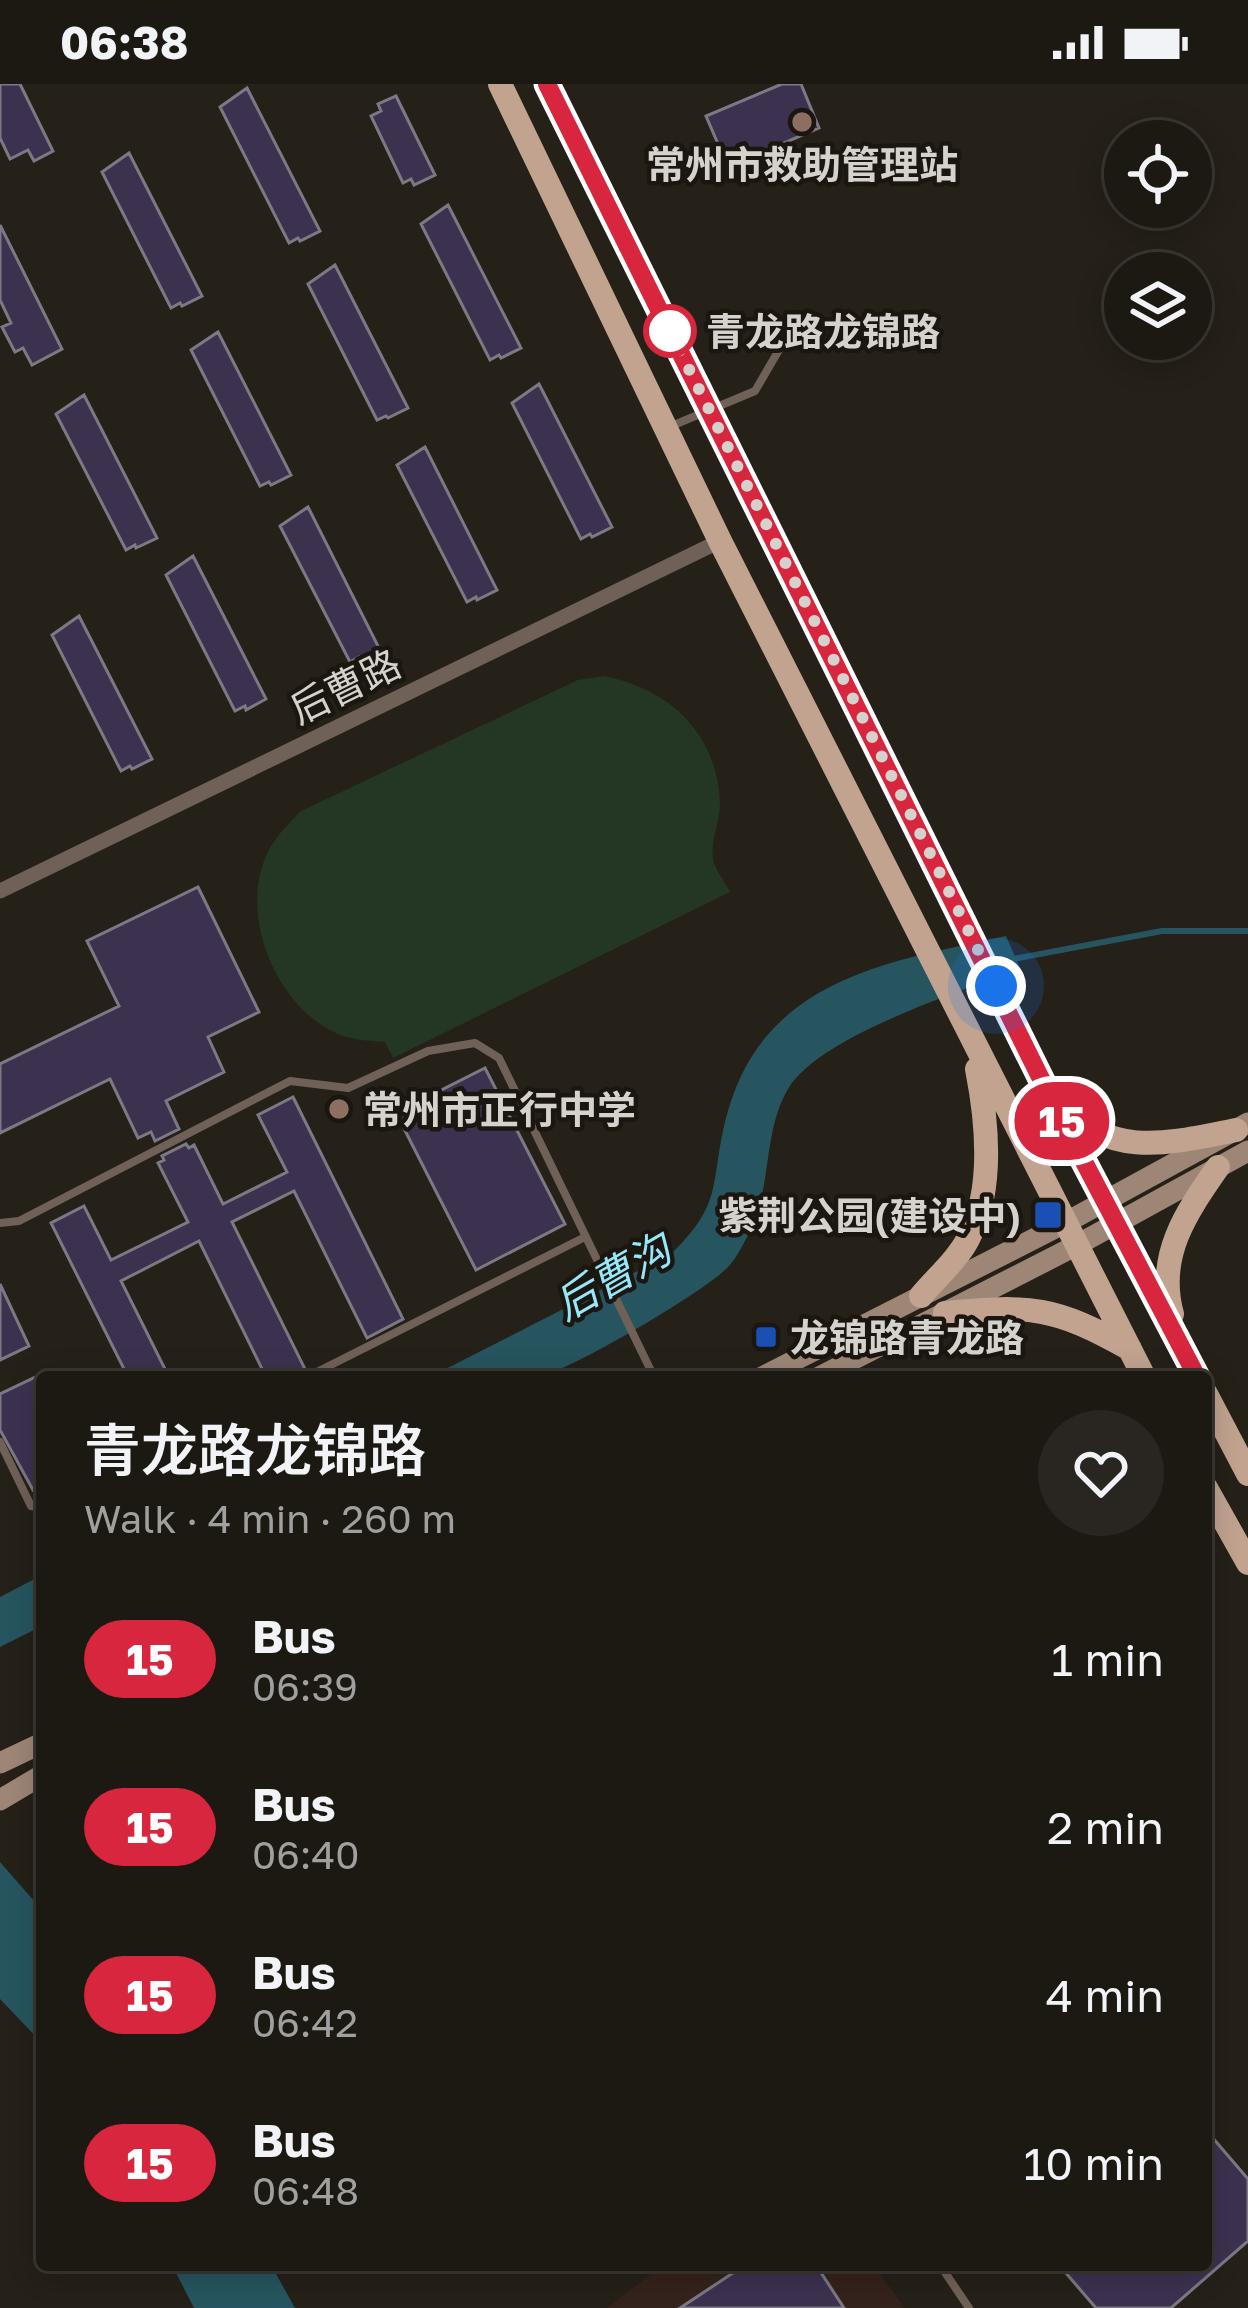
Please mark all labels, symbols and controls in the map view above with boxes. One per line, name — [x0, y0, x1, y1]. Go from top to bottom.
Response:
text: 06:38 — [60, 15, 188, 69]
marker: 常州市救助管理站 — [789, 109, 815, 135]
map controls — [1104, 120, 1212, 360]
button: locate — [1104, 120, 1212, 228]
place label: 常州市救助管理站 — [646, 141, 958, 188]
button: layers — [1104, 252, 1212, 360]
marker: 青龙路龙锦路 — [645, 306, 695, 356]
place label: 青龙路龙锦路 — [706, 308, 940, 355]
street label: 后曹路 — [282, 639, 408, 733]
your location — [966, 956, 1026, 1016]
line badge: 15 — [1008, 1082, 1116, 1160]
place label: 常州市正行中学 — [363, 1086, 636, 1133]
marker: 常州市正行中学 — [326, 1096, 352, 1122]
text: 15 — [1038, 1096, 1086, 1146]
place label: 紫荆公园(建设中) — [718, 1192, 1021, 1239]
marker: 紫荆公园(建设中) — [1032, 1199, 1064, 1231]
water label: 后曹沟 — [545, 1221, 683, 1329]
place label: 龙锦路青龙路 — [790, 1314, 1024, 1361]
marker: 龙锦路青龙路 — [753, 1324, 779, 1350]
button: heart — [1038, 1410, 1164, 1536]
text: 青龙路龙锦路 — [84, 1415, 426, 1484]
text: Walk · 4 min · 260 m — [84, 1495, 456, 1542]
text: Bus — [252, 1609, 336, 1663]
text: 1 min — [1051, 1632, 1164, 1686]
text: 15 — [126, 1634, 174, 1684]
text: 06:39 — [252, 1663, 358, 1710]
text: Bus — [252, 1777, 336, 1831]
text: 2 min — [1047, 1800, 1164, 1854]
text: 15 — [126, 1802, 174, 1852]
text: 06:40 — [252, 1831, 359, 1878]
text: Bus — [252, 1945, 336, 1999]
text: 4 min — [1046, 1968, 1164, 2022]
text: 15 — [126, 1970, 174, 2020]
text: 06:42 — [252, 1999, 358, 2046]
text: Bus — [252, 2113, 336, 2167]
text: 10 min — [1023, 2136, 1164, 2190]
text: 15 — [126, 2138, 174, 2188]
text: 06:48 — [252, 2167, 359, 2214]

